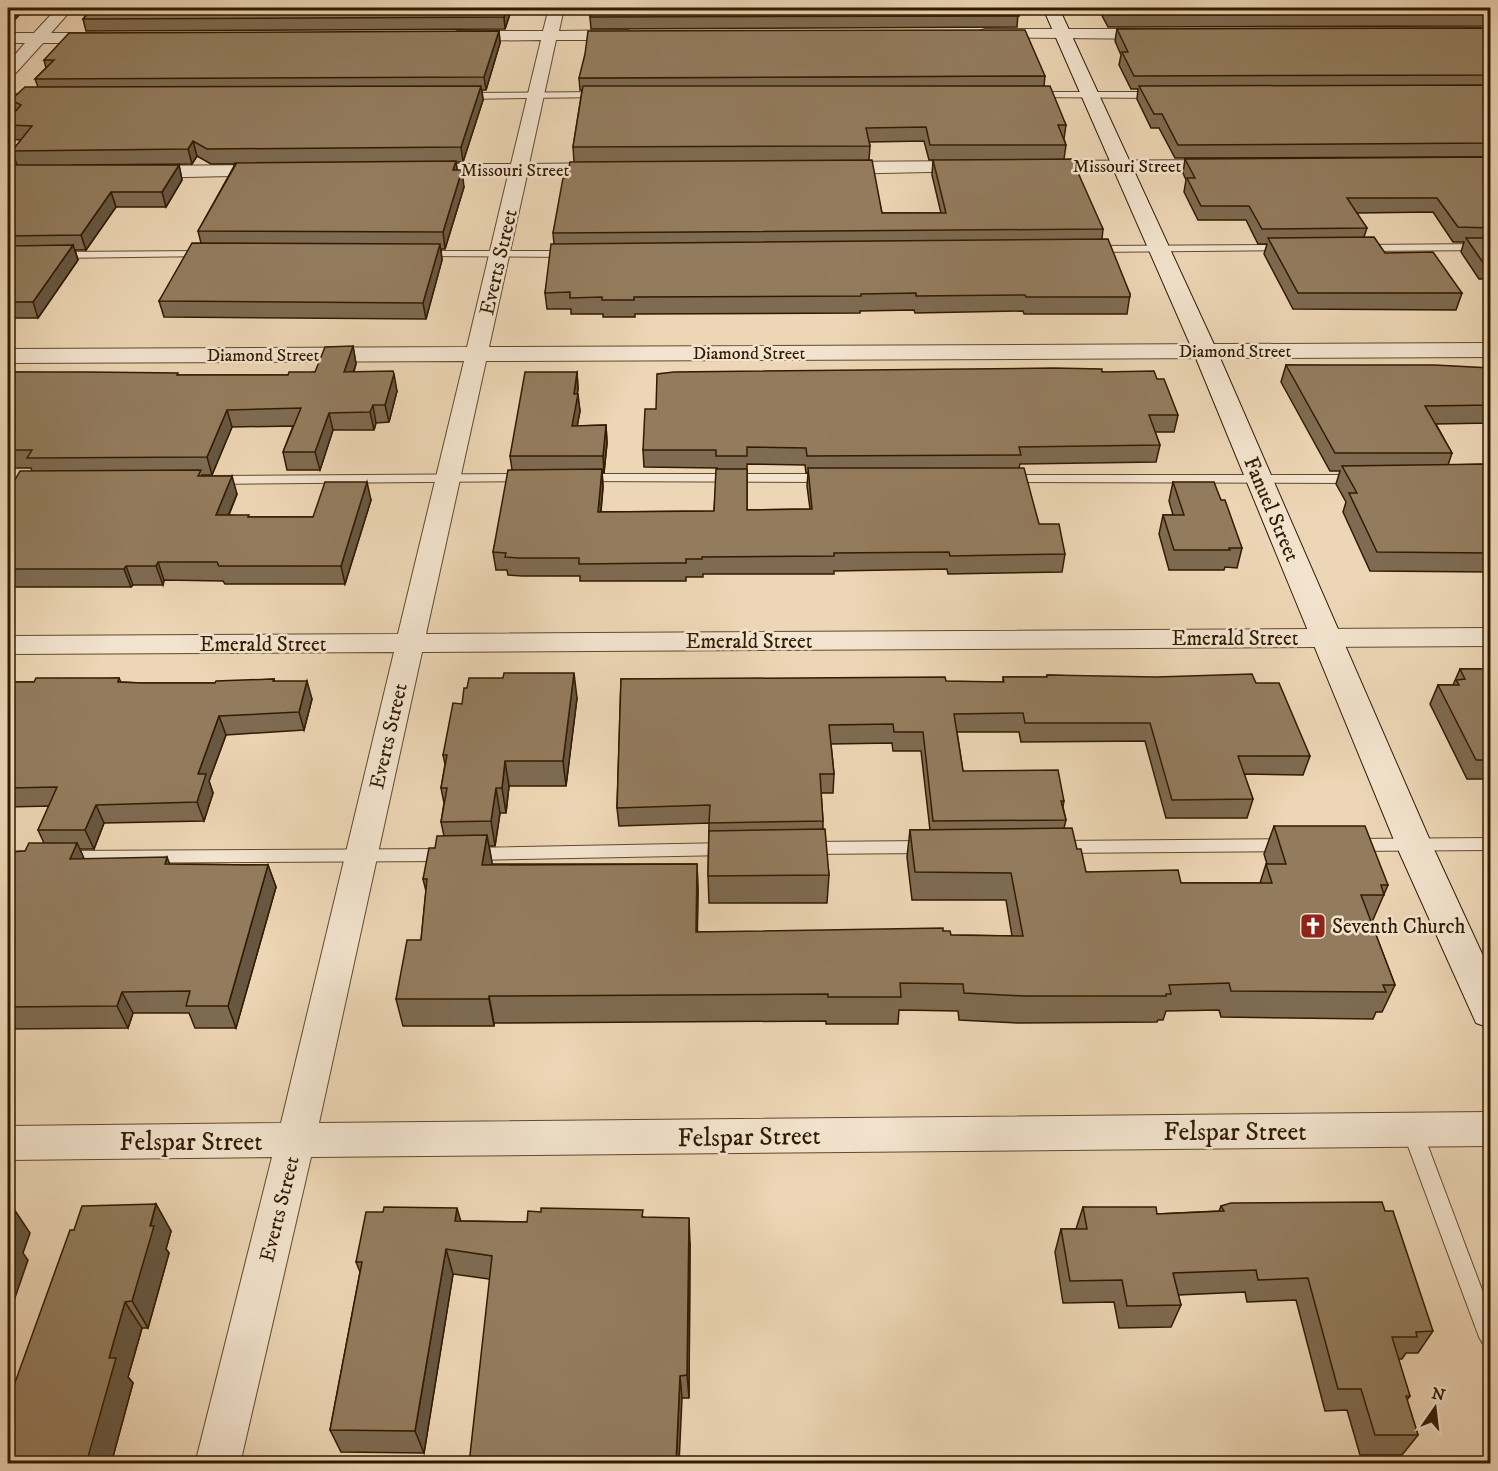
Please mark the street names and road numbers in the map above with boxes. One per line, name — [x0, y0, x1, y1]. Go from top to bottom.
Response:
street label: Missouri Street — [1073, 156, 1181, 178]
street label: Missouri Street — [461, 160, 569, 182]
street label: Everts Street — [474, 206, 524, 318]
street label: Diamond Street — [1179, 341, 1292, 363]
street label: Diamond Street — [693, 343, 806, 365]
street label: Diamond Street — [207, 345, 320, 367]
street label: Fanuel Street — [1237, 453, 1305, 566]
street label: Emerald Street — [1172, 626, 1299, 652]
street label: Emerald Street — [686, 629, 813, 655]
street label: Emerald Street — [200, 632, 327, 658]
street label: Everts Street — [364, 680, 414, 792]
street label: Felspar Street — [1163, 1116, 1307, 1149]
street label: Felspar Street — [677, 1120, 821, 1155]
street label: Felspar Street — [119, 1126, 263, 1159]
street label: Everts Street — [254, 1153, 306, 1265]

